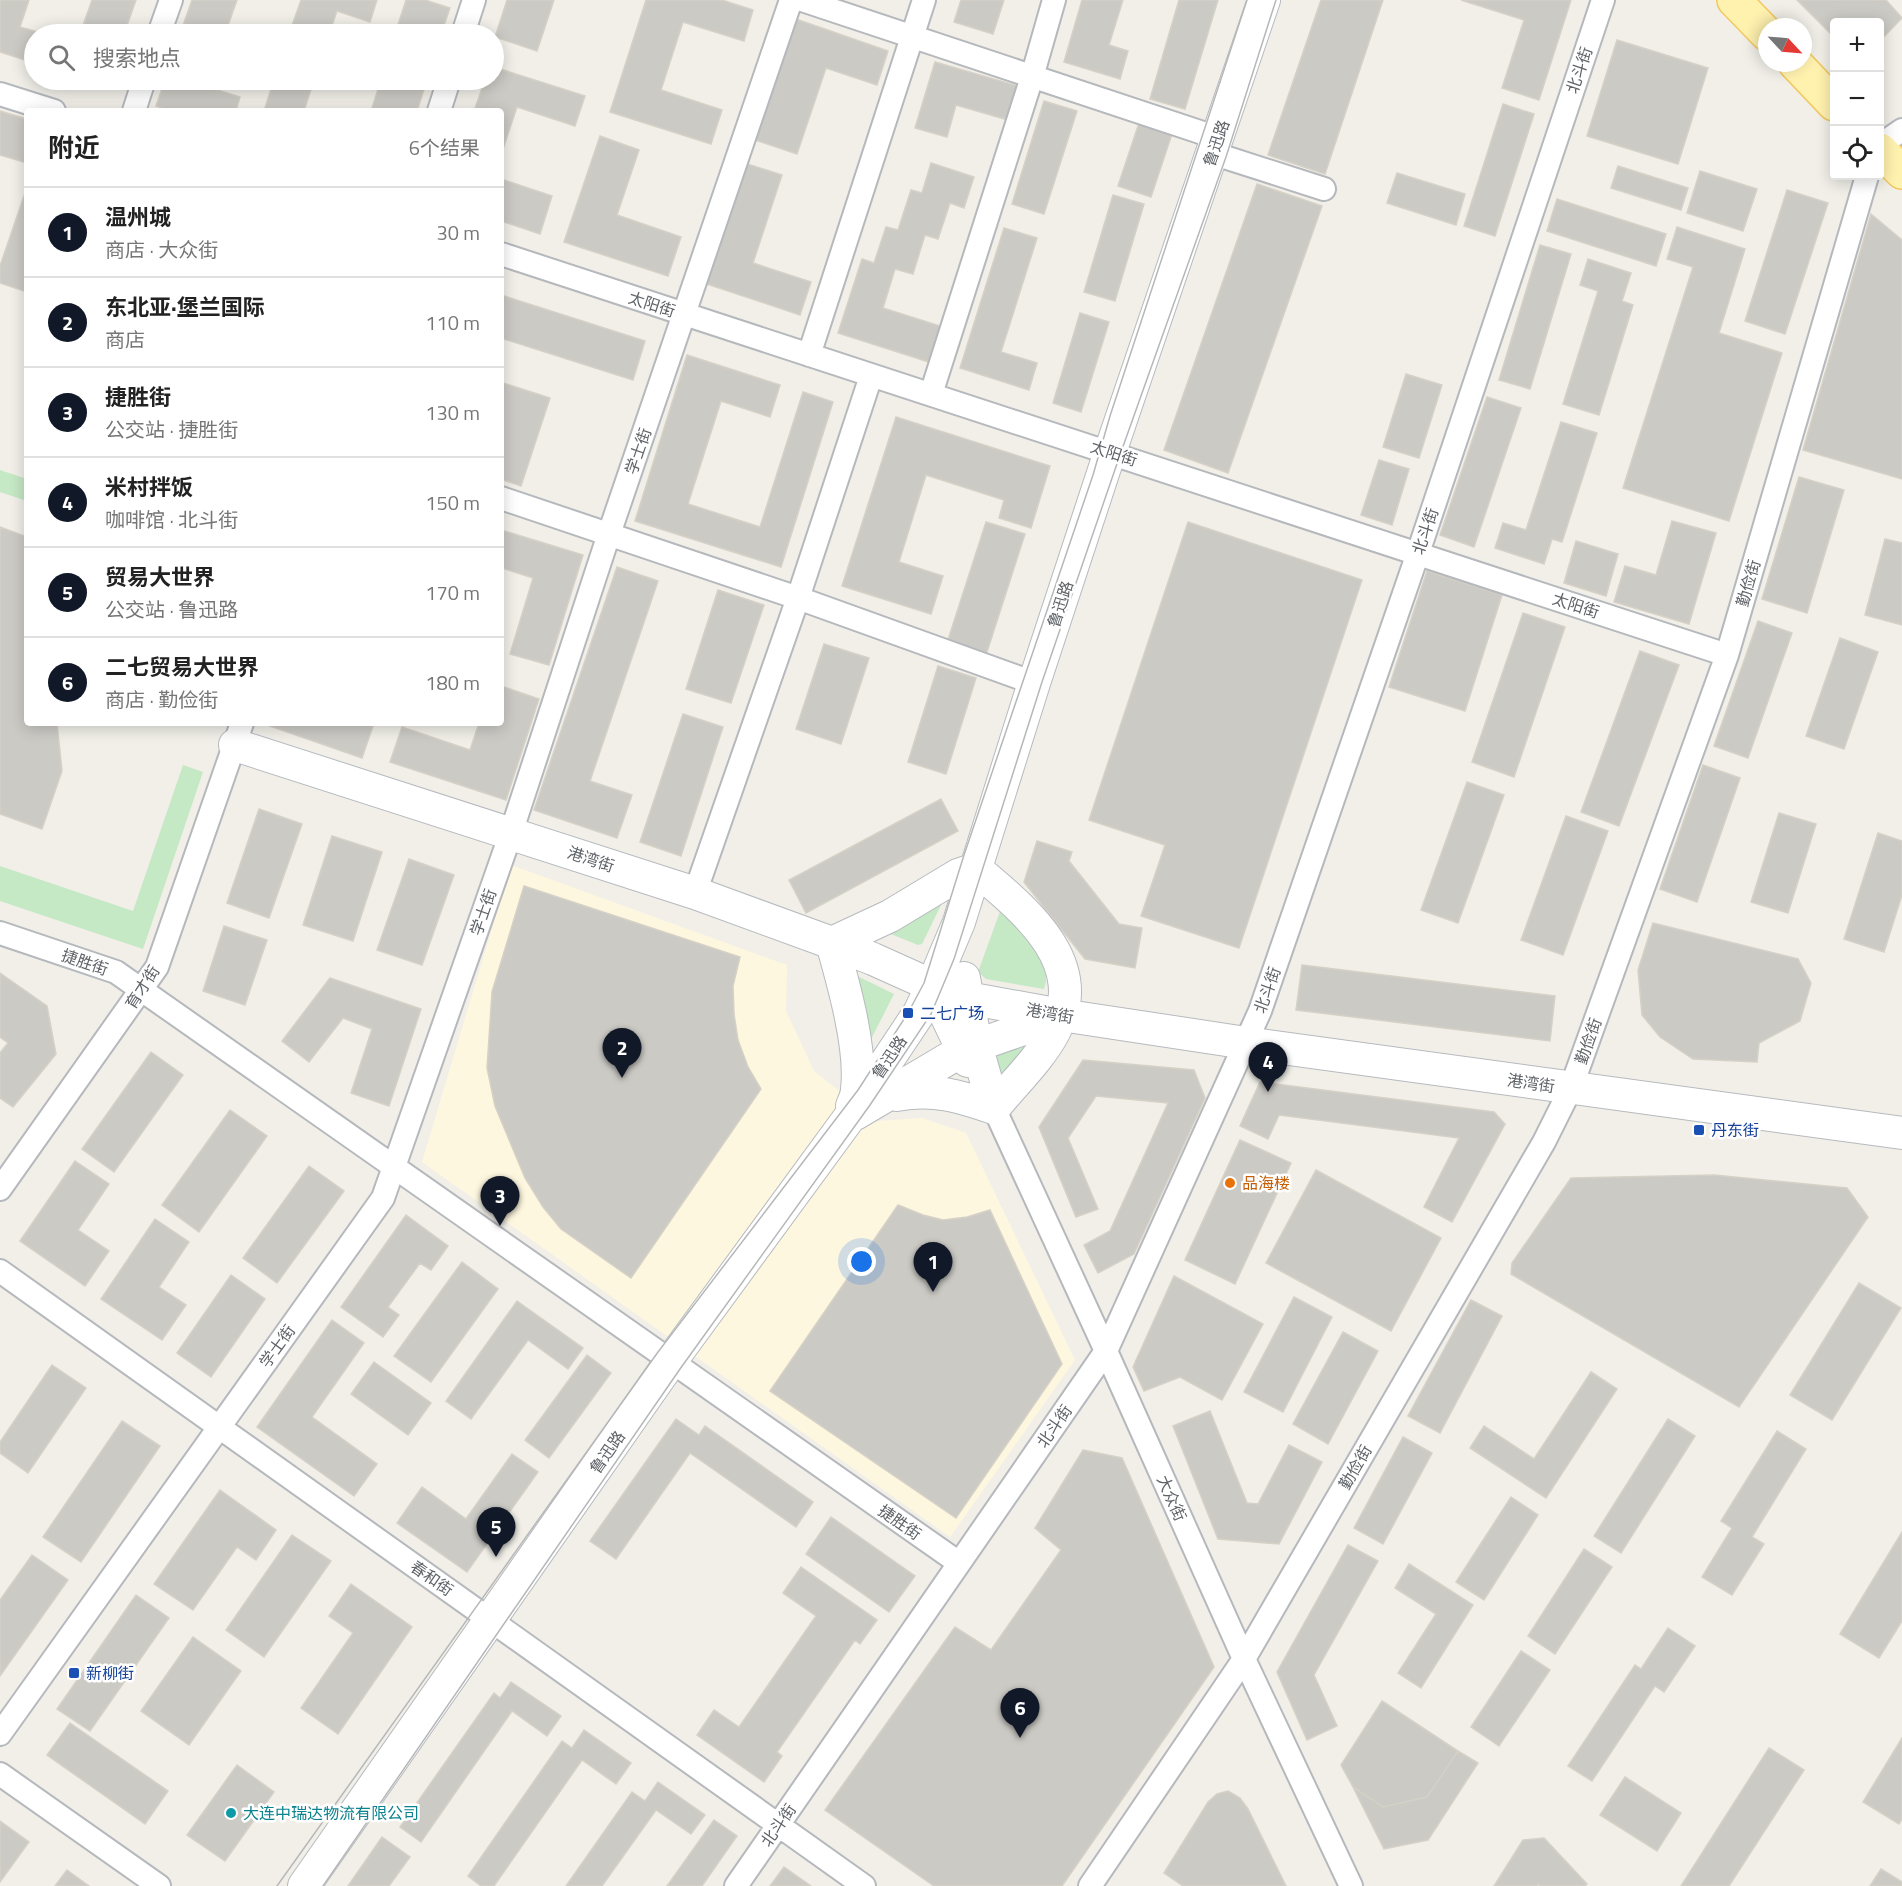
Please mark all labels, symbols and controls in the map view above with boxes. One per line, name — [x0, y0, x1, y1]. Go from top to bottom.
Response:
north arrow — [1758, 18, 1812, 72]
map controls — [1830, 18, 1884, 180]
button: + — [1830, 18, 1884, 72]
search box — [24, 24, 504, 90]
icon: search — [45, 41, 78, 74]
text: 搜索地点 — [93, 41, 181, 75]
street label: 北斗街 — [1560, 43, 1598, 97]
button: − — [1830, 72, 1884, 126]
street label: 鲁迅路 — [1197, 116, 1235, 170]
button: locate — [1830, 126, 1884, 180]
text: 附近 — [48, 128, 100, 167]
text: 6个结果 — [409, 132, 480, 163]
text: 温州城 — [105, 200, 171, 234]
text: 1 — [62, 217, 73, 248]
text: 30 m — [436, 217, 480, 248]
text: 商店 · 大众街 — [105, 234, 218, 265]
street label: 太阳街 — [625, 285, 679, 323]
text: 东北亚·堡兰国际 — [105, 290, 265, 324]
text: 2 — [62, 307, 73, 338]
text: 110 m — [425, 307, 480, 338]
text: 商店 — [105, 324, 145, 355]
text: 捷胜街 — [105, 380, 171, 414]
text: 3 — [62, 397, 73, 428]
text: 130 m — [425, 397, 480, 428]
text: 公交站 · 捷胜街 — [105, 414, 238, 445]
street label: 学士街 — [619, 424, 657, 478]
street label: 太阳街 — [1087, 434, 1141, 472]
text: 米村拌饭 — [105, 470, 193, 504]
text: 4 — [62, 487, 73, 518]
text: 150 m — [425, 487, 480, 518]
text: 咖啡馆 · 北斗街 — [105, 504, 238, 535]
street label: 北斗街 — [1406, 504, 1444, 558]
street label: 勤俭街 — [1730, 557, 1766, 609]
text: 贸易大世界 — [105, 560, 215, 594]
text: 5 — [62, 577, 73, 608]
text: 170 m — [425, 577, 480, 608]
street label: 鲁迅路 — [1041, 577, 1079, 631]
street label: 太阳街 — [1549, 586, 1603, 624]
text: 公交站 · 鲁迅路 — [105, 594, 238, 625]
text: 二七贸易大世界 — [105, 650, 259, 684]
text: 6 — [62, 667, 73, 698]
text: 180 m — [425, 667, 480, 698]
text: 商店 · 勤俭街 — [105, 684, 218, 715]
street label: 港湾街 — [564, 840, 618, 878]
street label: 学士街 — [464, 885, 502, 939]
street label: 捷胜街 — [58, 943, 112, 981]
street label: 育才街 — [119, 960, 165, 1014]
street label: 北斗街 — [1248, 963, 1286, 1017]
street label: 港湾街 — [1024, 997, 1076, 1029]
place label: 二七广场 — [920, 1001, 984, 1025]
marker: 二七广场 — [901, 1006, 915, 1020]
street label: 勤俭街 — [1569, 1014, 1607, 1068]
pin: 2 — [602, 1028, 642, 1078]
street label: 鲁迅路 — [866, 1030, 912, 1084]
pin: 4 — [1248, 1042, 1288, 1092]
street label: 港湾街 — [1506, 1068, 1556, 1098]
place label: 丹东街 — [1711, 1118, 1759, 1142]
marker: 丹东街 — [1692, 1123, 1706, 1137]
place label: 品海楼 — [1242, 1171, 1290, 1195]
pin: 3 — [480, 1176, 520, 1226]
marker: 品海楼 — [1223, 1176, 1237, 1190]
pin: 1 — [914, 1242, 952, 1292]
your location — [847, 1247, 876, 1276]
street label: 学士街 — [253, 1320, 301, 1372]
street label: 北斗街 — [1030, 1399, 1078, 1453]
street label: 鲁迅路 — [583, 1425, 631, 1479]
street label: 勤俭街 — [1333, 1440, 1377, 1494]
street label: 大众街 — [1151, 1471, 1193, 1525]
street label: 捷胜街 — [873, 1498, 927, 1546]
pin: 5 — [476, 1508, 516, 1557]
street label: 春和街 — [405, 1554, 459, 1602]
place label: 新柳街 — [86, 1661, 134, 1685]
marker: 新柳街 — [67, 1666, 81, 1680]
pin: 6 — [1000, 1688, 1040, 1738]
street label: 北斗街 — [754, 1798, 802, 1852]
place label: 大连中瑞达物流有限公司 — [243, 1801, 419, 1825]
marker: 大连中瑞达物流有限公司 — [224, 1806, 238, 1820]

